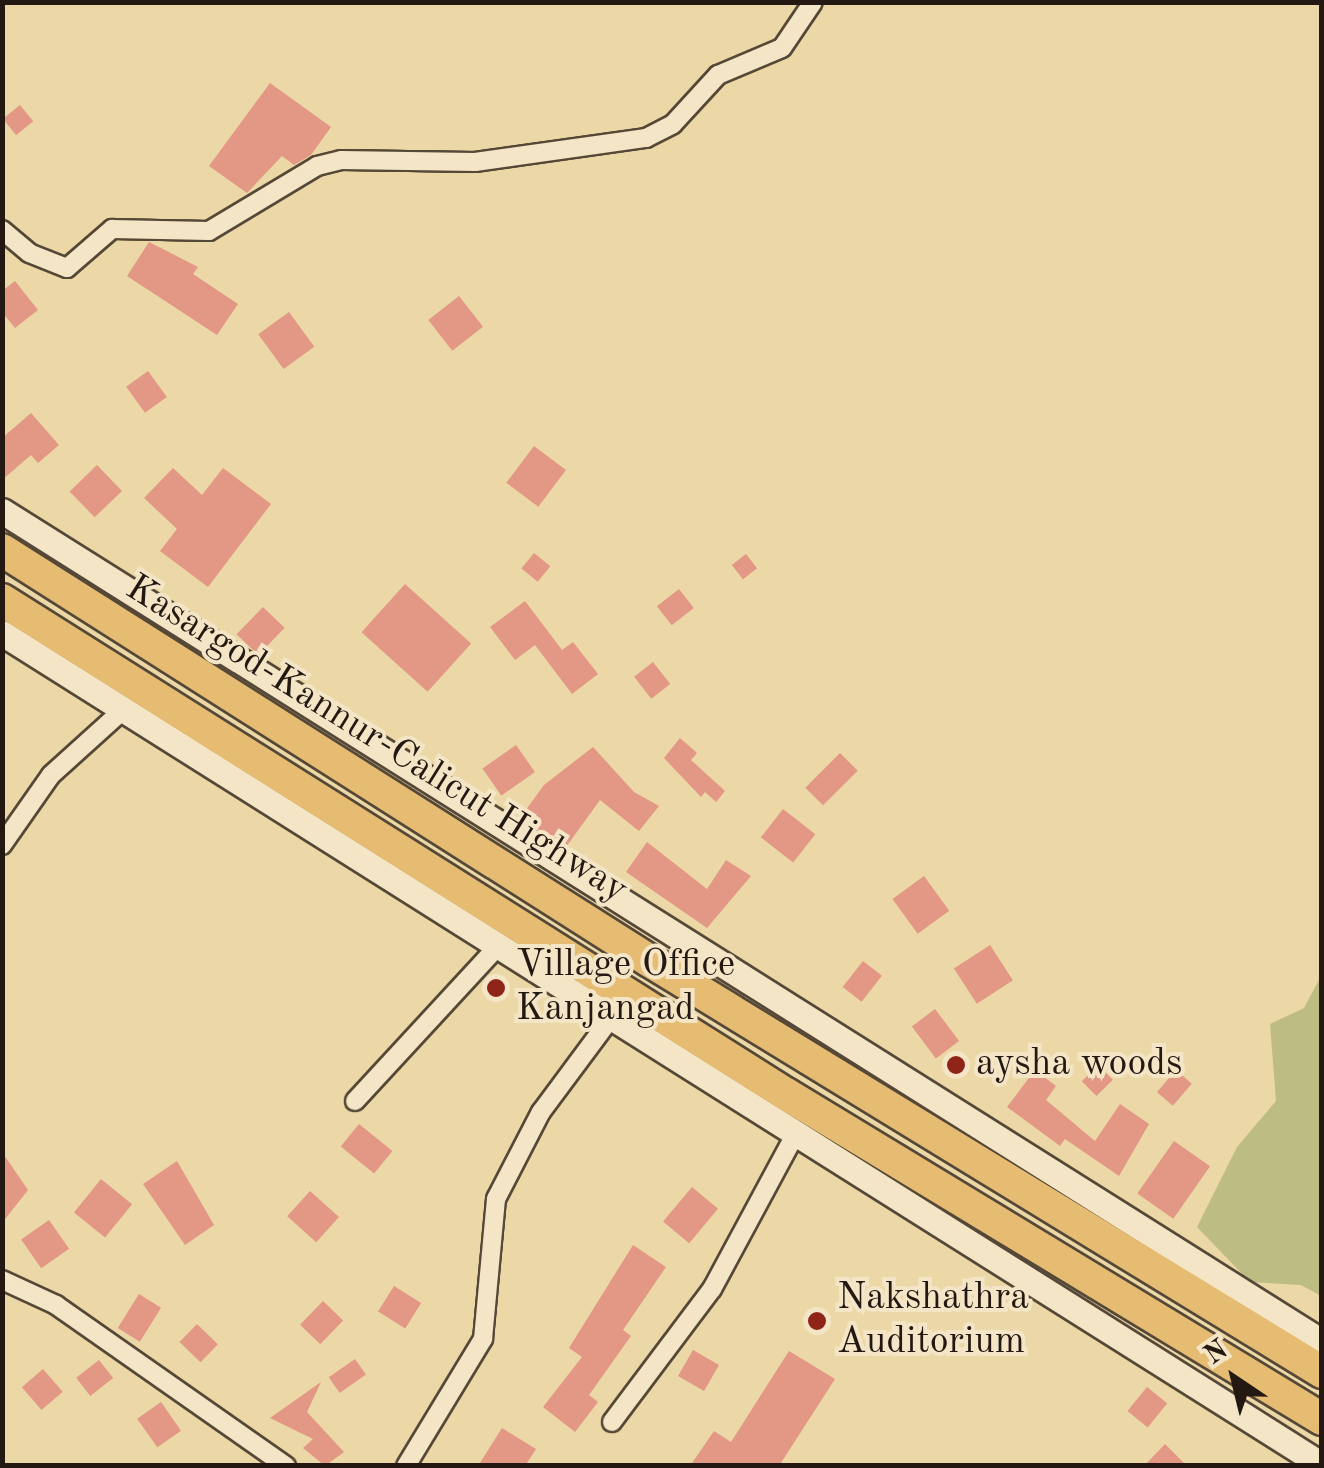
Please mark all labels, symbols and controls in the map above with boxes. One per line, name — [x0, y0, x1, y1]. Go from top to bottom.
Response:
street label: Kasargod-Kannur-Calicut Highway — [116, 566, 636, 914]
place label: Village Office Kanjangad — [516, 943, 735, 1032]
marker: Village Office Kanjangad — [485, 977, 507, 999]
place label: aysha woods — [976, 1042, 1183, 1088]
marker: aysha woods — [945, 1054, 967, 1076]
place label: Nakshathra Auditorium — [837, 1276, 1029, 1366]
marker: Nakshathra Auditorium — [806, 1310, 828, 1332]
north arrow — [1184, 1328, 1284, 1428]
text: N — [1200, 1336, 1234, 1371]

